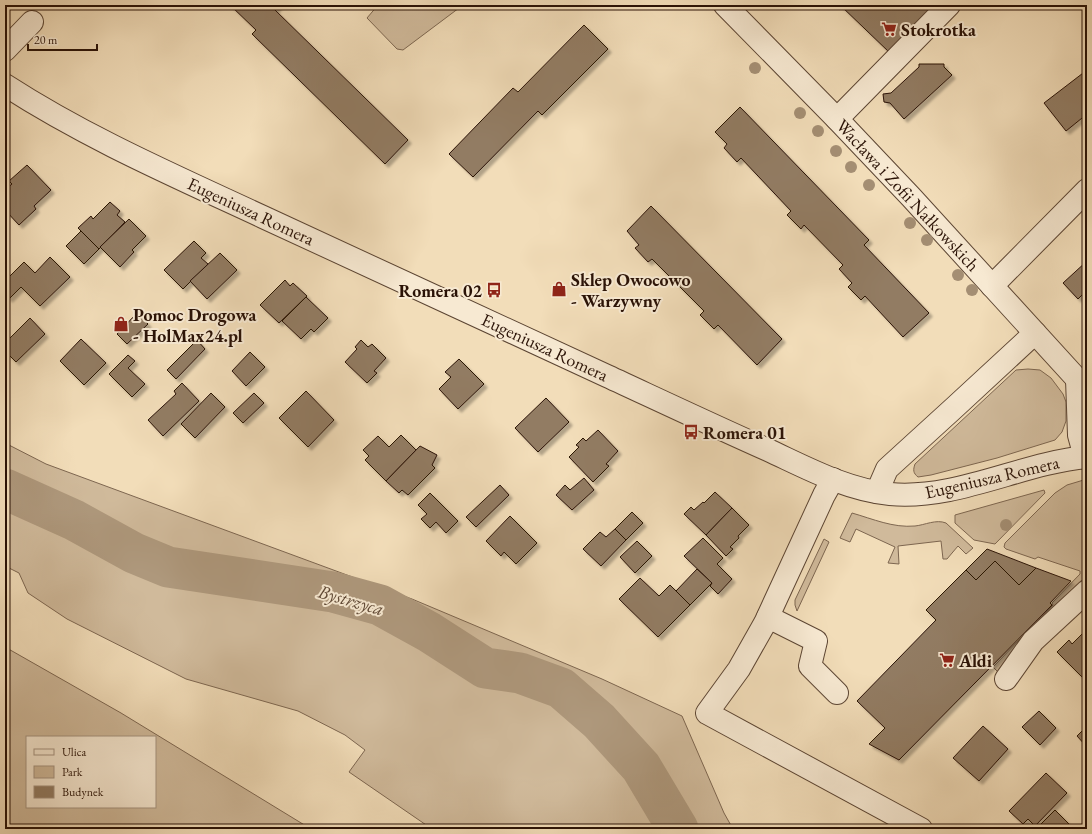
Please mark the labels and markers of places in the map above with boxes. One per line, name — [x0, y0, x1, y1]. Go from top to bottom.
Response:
place label: Stokrotka — [901, 18, 976, 41]
supermarket icon: Stokrotka — [880, 20, 898, 38]
place label: Sklep Owocowo - Warzywny — [571, 268, 691, 312]
place label: Romera 02 — [399, 279, 482, 302]
shop icon: Sklep Owocowo - Warzywny — [550, 280, 568, 298]
bus stop icon: Romera 02 — [485, 281, 503, 299]
place label: Pomoc Drogowa - HolMax24.pl — [133, 303, 257, 347]
shop icon: Pomoc Drogowa - HolMax24.pl — [112, 315, 130, 333]
place label: Romera 01 — [703, 421, 786, 444]
bus stop icon: Romera 01 — [682, 423, 700, 441]
place label: Aldi — [958, 649, 993, 672]
supermarket icon: Aldi — [938, 651, 956, 669]

